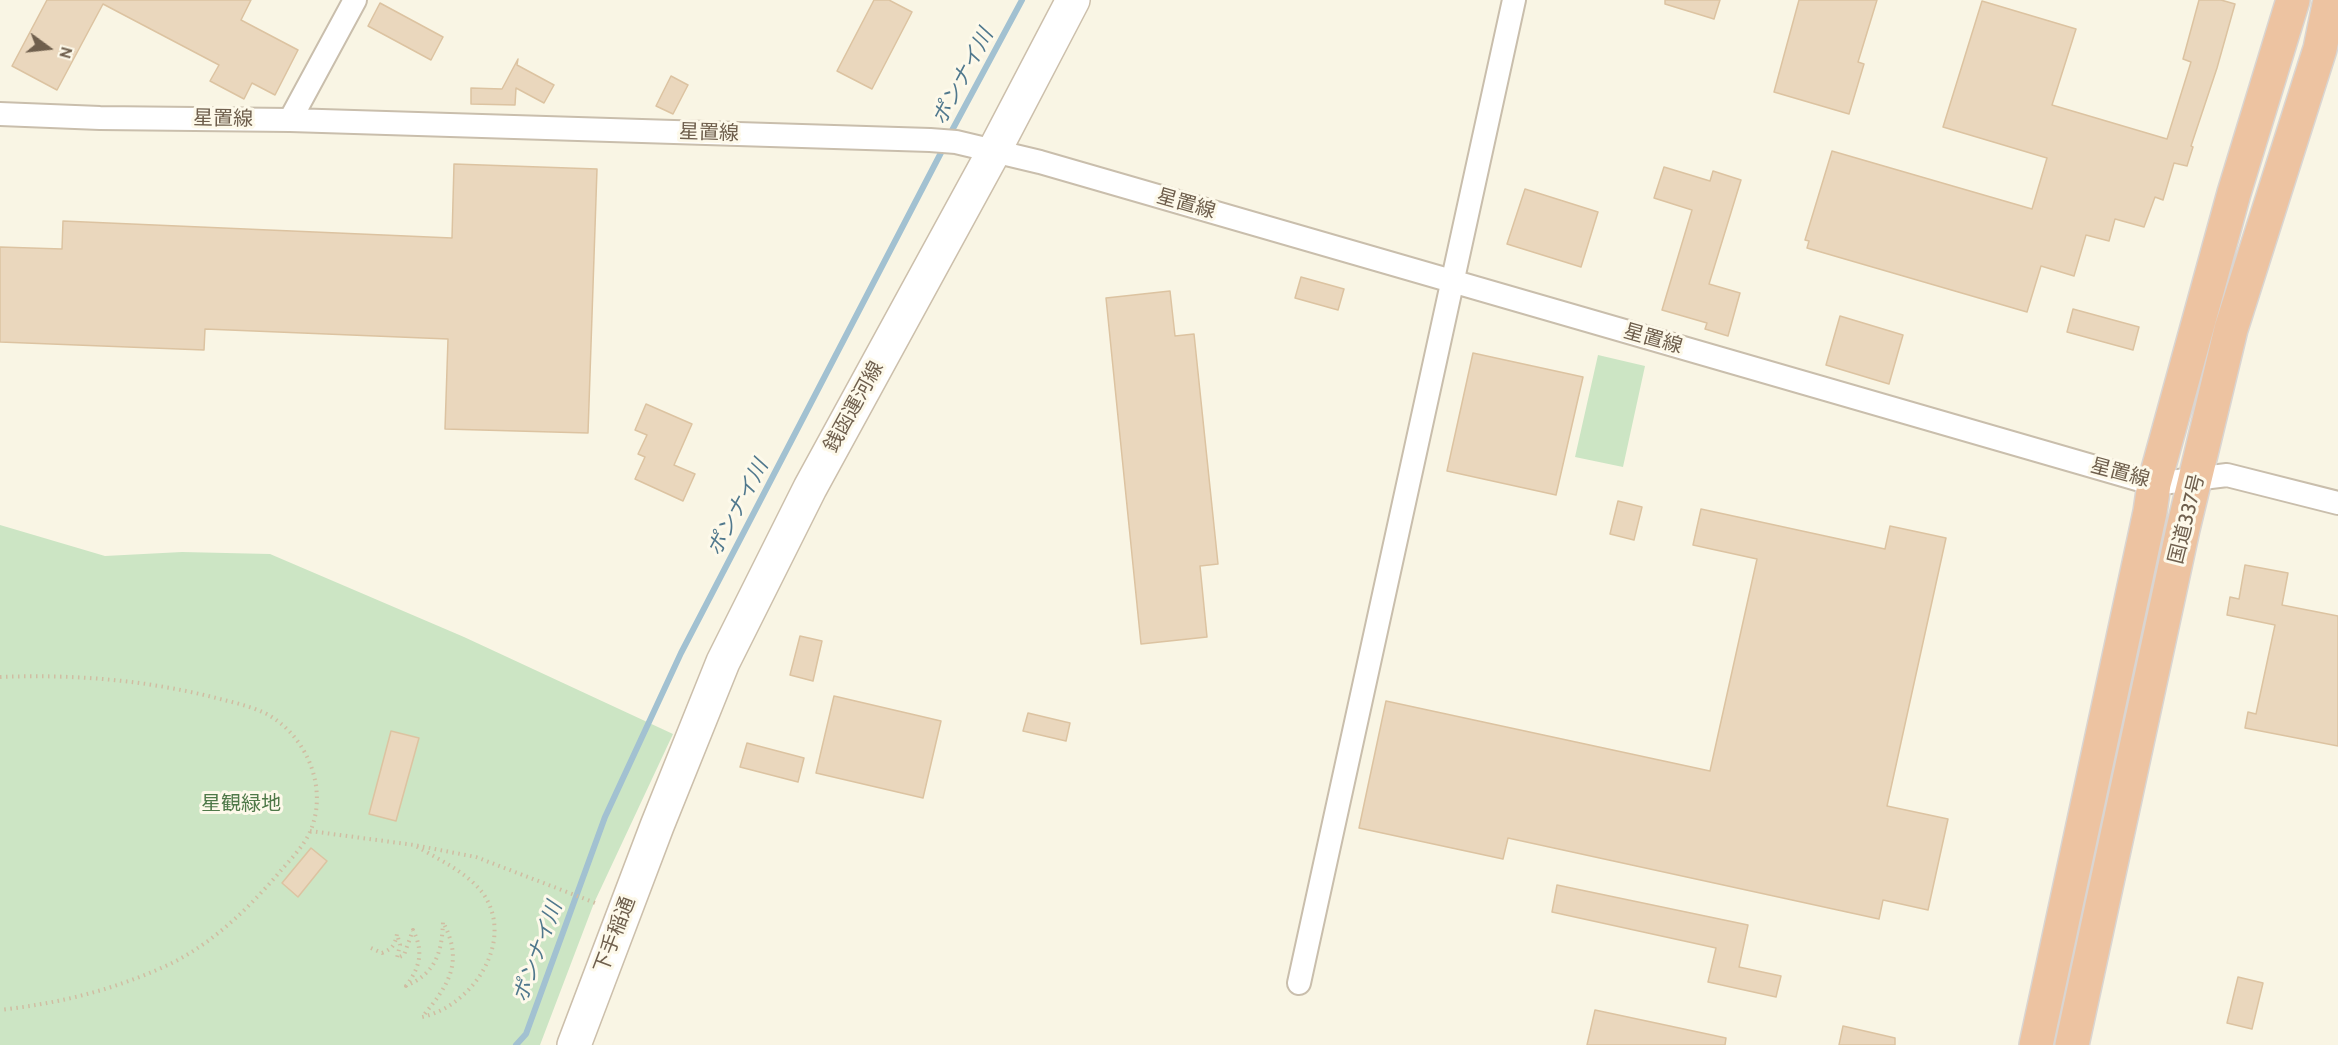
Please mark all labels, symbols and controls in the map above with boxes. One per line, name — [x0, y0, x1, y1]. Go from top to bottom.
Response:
north arrow — [18, 18, 78, 78]
water label: ポンナイ川 — [927, 25, 999, 129]
text: N — [55, 45, 77, 61]
street label: 星置線 — [193, 106, 253, 132]
street label: 星置線 — [679, 120, 739, 146]
street label: 星置線 — [1154, 184, 1218, 224]
street label: 星置線 — [1621, 319, 1685, 359]
street label: 銭函運河線 — [819, 357, 889, 457]
street label: 星置線 — [2088, 454, 2152, 492]
water label: ポンナイ川 — [702, 456, 774, 560]
street label: 国道337号 — [2164, 472, 2210, 566]
park label: 星観緑地 — [201, 792, 281, 816]
street label: 下手稲通 — [589, 893, 641, 977]
water label: ポンナイ川 — [508, 898, 568, 1006]

